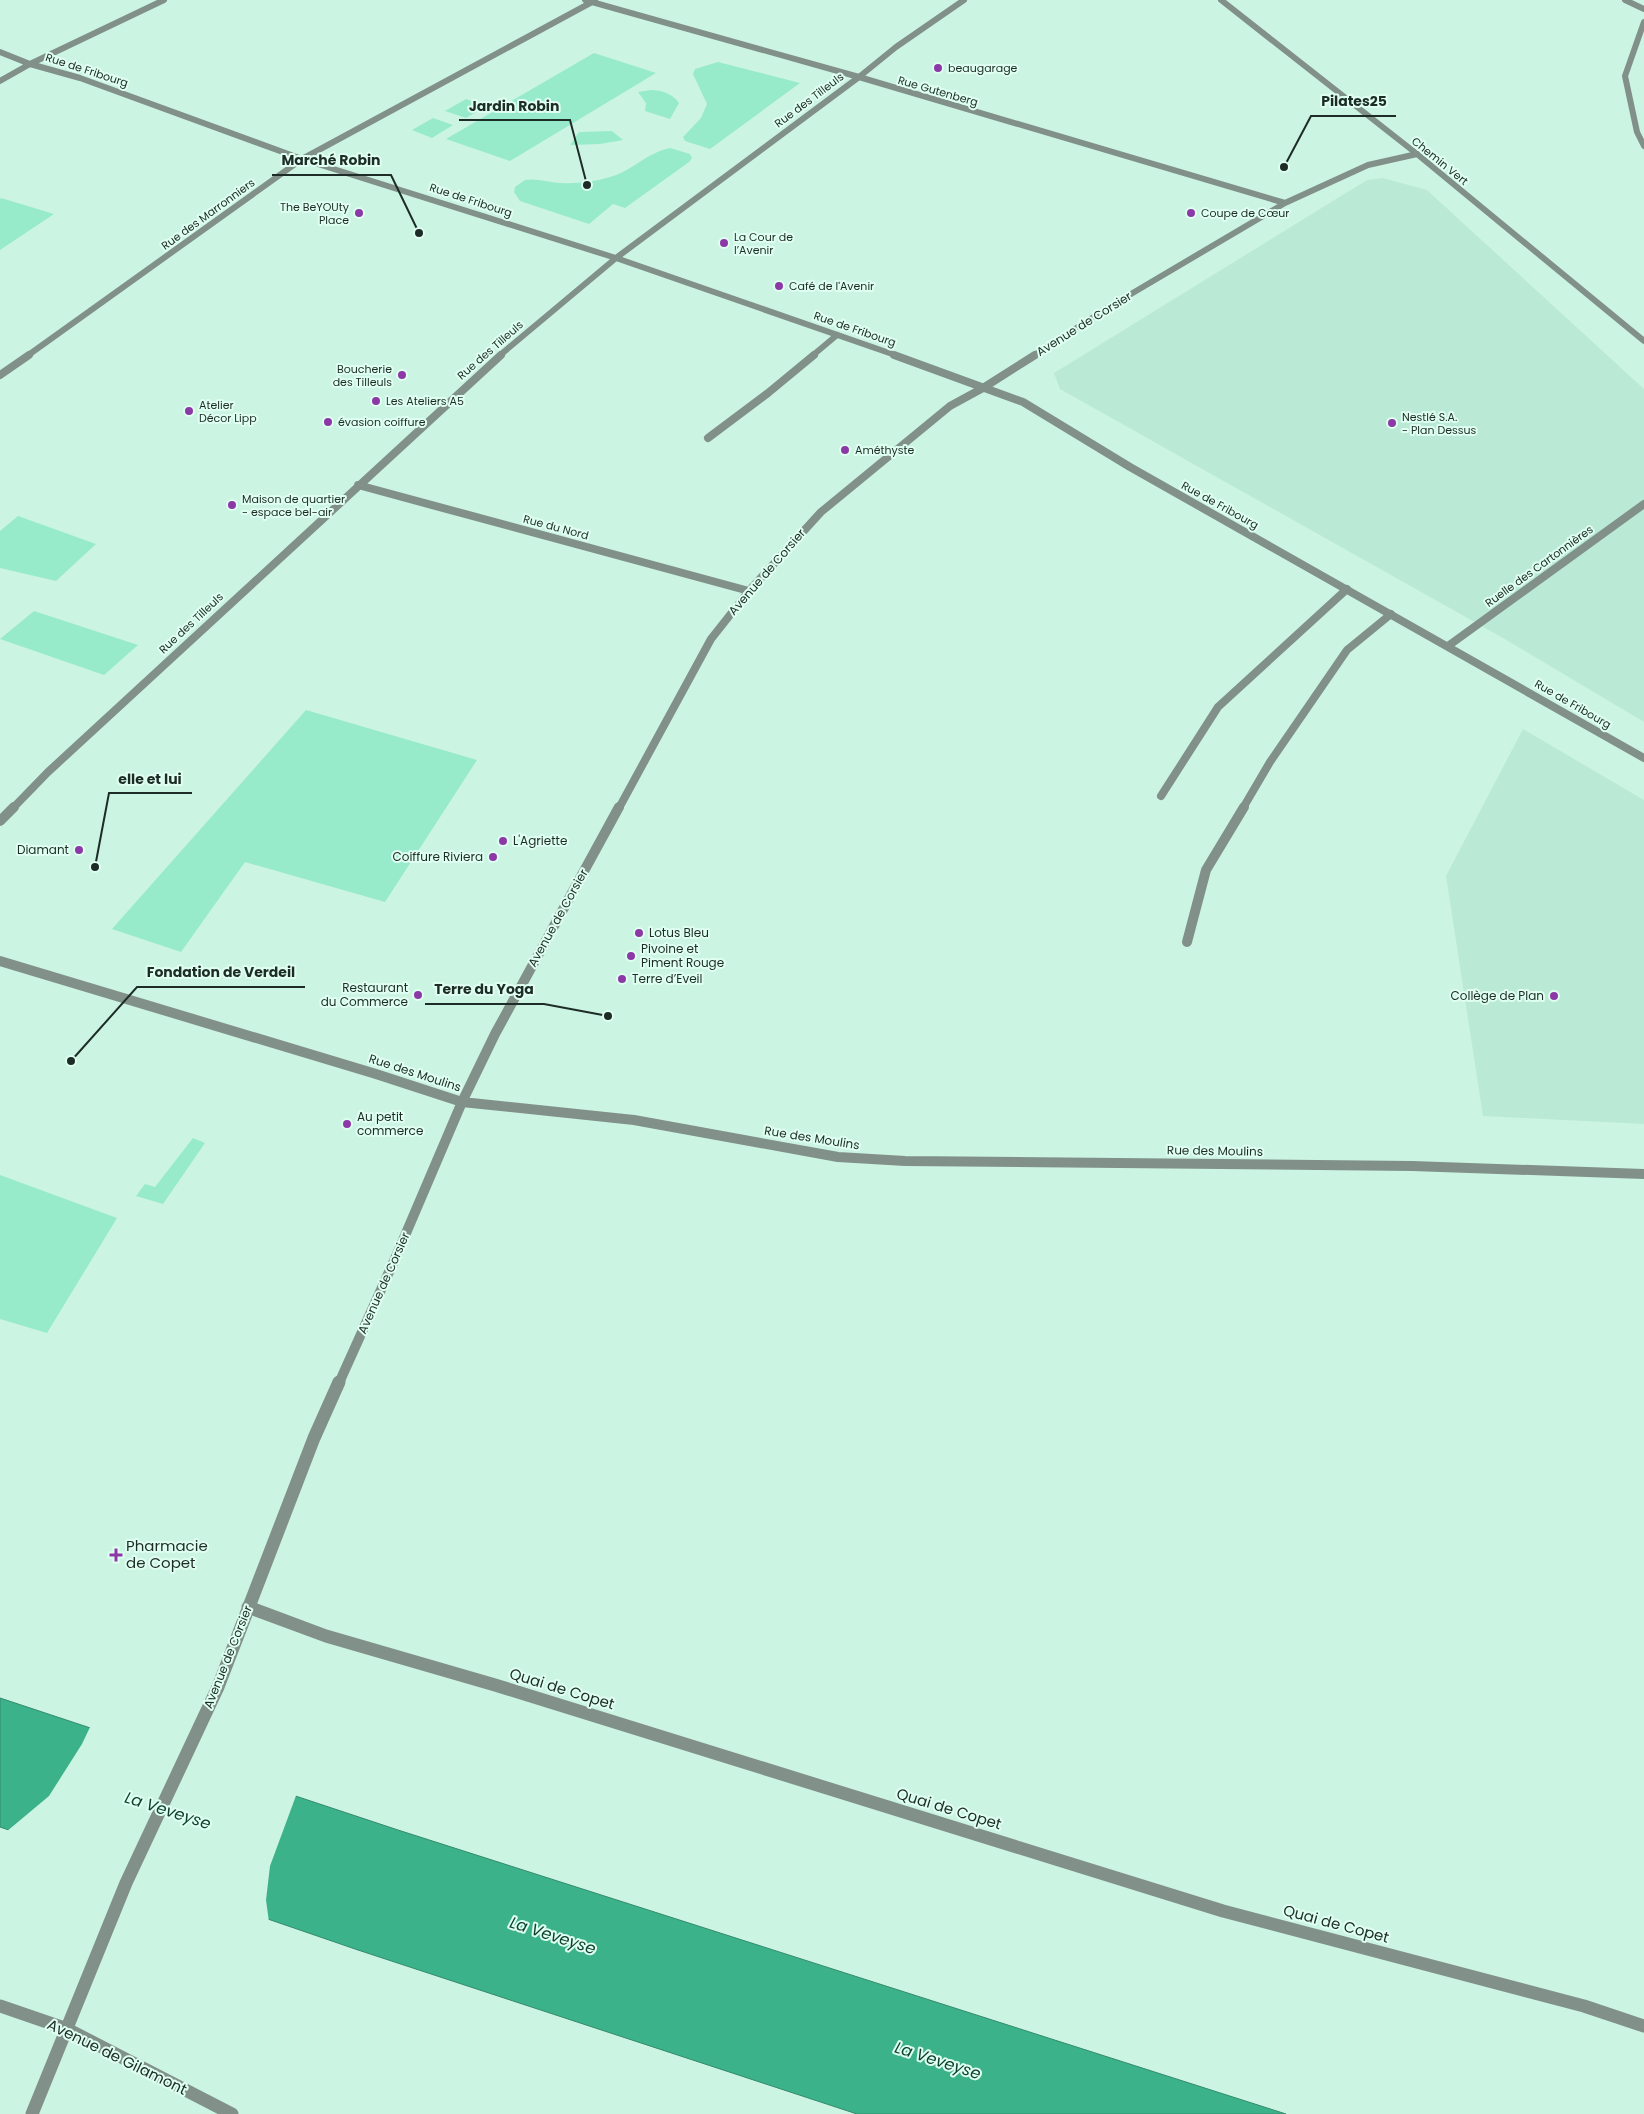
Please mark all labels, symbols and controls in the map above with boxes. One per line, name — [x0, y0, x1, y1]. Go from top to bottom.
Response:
street label: Rue de Fribourg — [44, 49, 130, 91]
place label: beaugarage — [948, 60, 1018, 76]
marker: beaugarage — [932, 62, 944, 74]
street label: Rue des Tilleuls — [771, 69, 847, 131]
street label: Rue Gutenberg — [896, 72, 980, 110]
callout: Pilates25 — [1311, 87, 1396, 116]
callout: Jardin Robin — [459, 91, 570, 120]
text: Pilates25 — [1321, 91, 1387, 111]
text: Jardin Robin — [469, 96, 559, 116]
street label: Chemin Vert — [1408, 133, 1472, 189]
callout: Marché Robin — [272, 146, 391, 175]
text: Marché Robin — [282, 150, 380, 170]
street label: Rue des Marronniers — [158, 174, 258, 253]
street label: Rue de Fribourg — [428, 179, 514, 221]
place label: The BeYOUty Place — [280, 199, 350, 228]
place label: Coupe de Cœur — [1201, 205, 1289, 221]
marker: The BeYOUty Place — [353, 207, 365, 219]
marker: Coupe de Cœur — [1185, 207, 1197, 219]
place label: La Cour de l’Avenir — [734, 229, 793, 258]
marker: La Cour de l’Avenir — [718, 237, 730, 249]
place label: Café de l'Avenir — [789, 278, 874, 294]
marker: Café de l'Avenir — [773, 280, 785, 292]
street label: Avenue de Corsier — [1033, 287, 1135, 360]
street label: Rue de Fribourg — [812, 307, 898, 351]
street label: Rue des Tilleuls — [454, 317, 527, 383]
place label: Boucherie des Tilleuls — [333, 361, 392, 390]
marker: Boucherie des Tilleuls — [396, 369, 408, 381]
place label: Les Ateliers A5 — [386, 393, 464, 409]
marker: Les Ateliers A5 — [370, 395, 382, 407]
place label: Atelier Décor Lipp — [199, 397, 257, 426]
marker: Atelier Décor Lipp — [183, 405, 195, 417]
place label: Nestlé S.A. - Plan Dessus — [1402, 409, 1477, 438]
place label: évasion coiffure — [338, 414, 426, 430]
marker: évasion coiffure — [322, 416, 334, 428]
marker: Nestlé S.A. - Plan Dessus — [1386, 417, 1398, 429]
place label: Améthyste — [855, 442, 915, 458]
marker: Améthyste — [839, 444, 851, 456]
street label: Rue de Fribourg — [1178, 477, 1262, 533]
place label: Maison de quartier - espace bel-air — [242, 491, 345, 520]
marker: Maison de quartier - espace bel-air — [226, 499, 238, 511]
street label: Rue du Nord — [521, 511, 591, 543]
street label: Ruelle des Cartonnières — [1482, 521, 1596, 611]
street label: Avenue de Corsier — [724, 524, 809, 619]
street label: Rue des Tilleuls — [155, 589, 227, 657]
street label: Rue de Fribourg — [1532, 676, 1614, 732]
callout: elle et lui — [109, 764, 192, 793]
text: elle et lui — [118, 769, 182, 789]
place label: L'Agriette — [513, 832, 567, 849]
marker: L'Agriette — [497, 835, 509, 847]
place label: Diamant — [17, 841, 69, 858]
marker: Diamant — [73, 844, 85, 856]
place label: Coiffure Riviera — [392, 848, 483, 865]
marker: Coiffure Riviera — [487, 851, 499, 863]
street label: Avenue de Corsier — [524, 865, 592, 970]
place label: Lotus Bleu — [649, 924, 709, 941]
marker: Lotus Bleu — [633, 927, 645, 939]
place label: Pivoine et Piment Rouge — [641, 940, 724, 971]
marker: Pivoine et Piment Rouge — [625, 950, 637, 962]
callout: Fondation de Verdeil — [137, 958, 305, 987]
text: Fondation de Verdeil — [147, 962, 295, 982]
place label: Terre d’Eveil — [632, 970, 703, 987]
marker: Terre d’Eveil — [616, 973, 628, 985]
callout: Terre du Yoga — [425, 975, 544, 1004]
place label: Restaurant du Commerce — [321, 979, 408, 1010]
text: Terre du Yoga — [434, 979, 534, 999]
place label: Collège de Plan — [1451, 987, 1544, 1004]
marker: Restaurant du Commerce — [412, 989, 424, 1001]
marker: Collège de Plan — [1548, 990, 1560, 1002]
street label: Rue des Moulins — [367, 1050, 464, 1095]
place label: Au petit commerce — [357, 1108, 423, 1139]
marker: Au petit commerce — [341, 1118, 353, 1130]
street label: Rue des Moulins — [763, 1122, 861, 1153]
street label: Rue des Moulins — [1167, 1141, 1263, 1160]
street label: Avenue de Corsier — [353, 1229, 414, 1336]
place label: Pharmacie de Copet — [126, 1535, 208, 1573]
marker: Pharmacie de Copet — [110, 1549, 122, 1561]
street label: Avenue de Corsier — [199, 1602, 256, 1711]
street label: Quai de Copet — [507, 1663, 617, 1714]
street label: Quai de Copet — [894, 1783, 1004, 1834]
water label: La Veveyse — [122, 1786, 214, 1835]
street label: Quai de Copet — [1281, 1899, 1391, 1948]
water label: La Veveyse — [507, 1911, 599, 1960]
street label: Avenue de Gilamont — [44, 2014, 191, 2100]
water label: La Veveyse — [892, 2036, 984, 2085]

